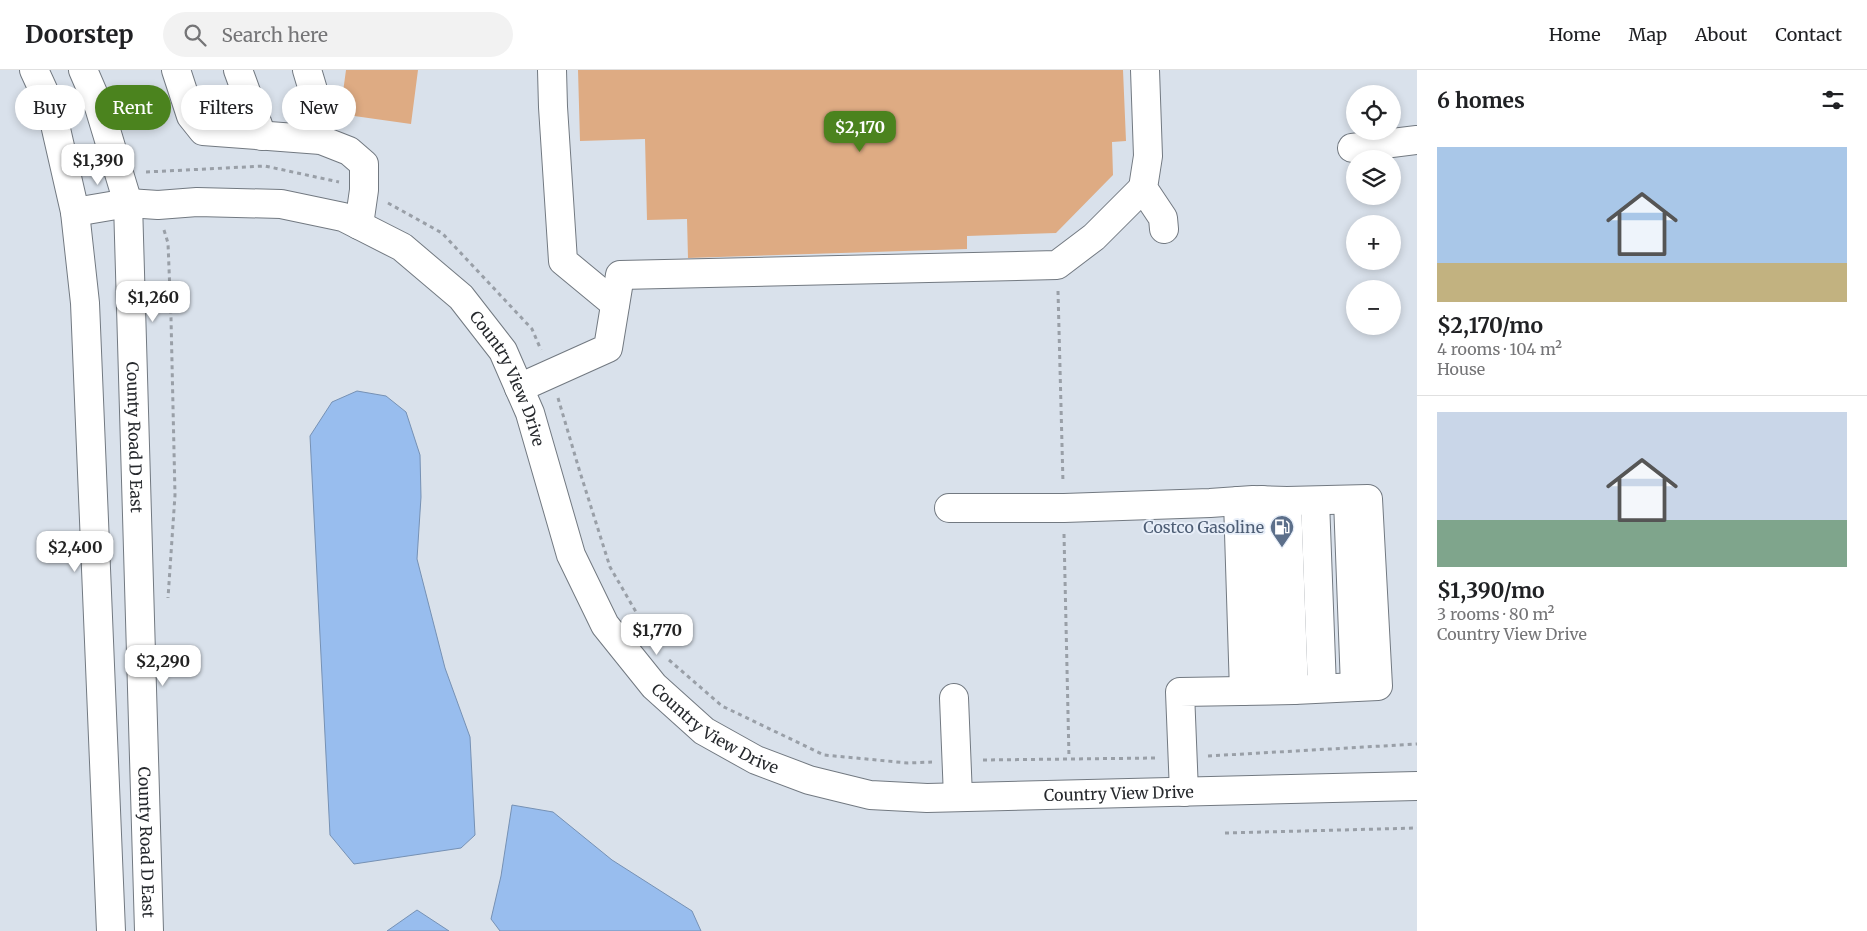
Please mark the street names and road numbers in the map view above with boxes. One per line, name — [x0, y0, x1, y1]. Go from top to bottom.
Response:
street label: Country View Drive — [466, 307, 549, 449]
street label: County Road D East — [123, 361, 147, 514]
street label: Country View Drive — [648, 679, 781, 778]
street label: County Road D East — [134, 766, 159, 919]
street label: Country View Drive — [1044, 781, 1194, 805]

